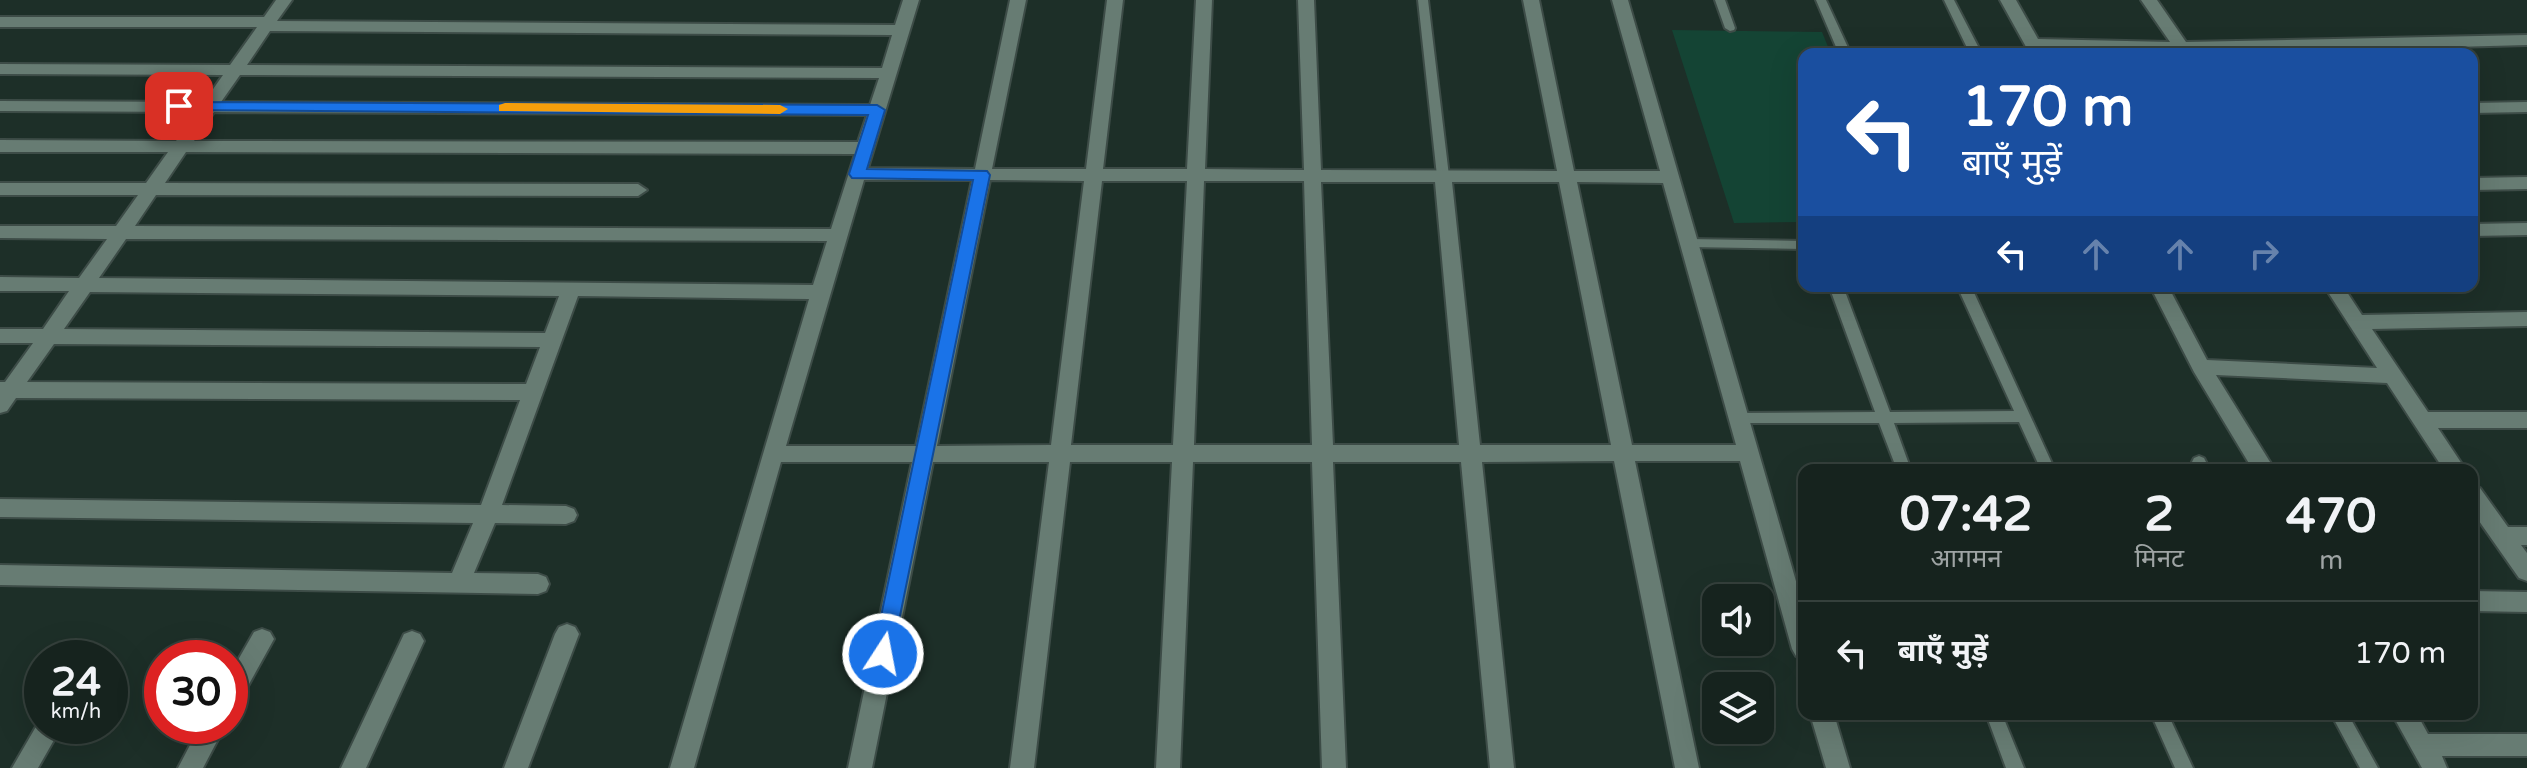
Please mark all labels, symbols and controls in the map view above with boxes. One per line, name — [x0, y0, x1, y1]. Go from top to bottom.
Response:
pin — [145, 72, 213, 140]
text: 170 m — [1962, 74, 2133, 141]
icon: left — [1830, 80, 1934, 184]
icon: arrive — [157, 84, 201, 128]
text: बाएँ मुड़ें — [1962, 142, 2062, 185]
icon: left — [1990, 232, 2034, 276]
icon: ahead — [2074, 232, 2118, 276]
icon: ahead — [2158, 232, 2202, 276]
icon: right — [2242, 232, 2286, 276]
text: 07:42 — [1900, 486, 2033, 544]
text: 2 — [2144, 486, 2174, 544]
text: 470 — [2286, 488, 2376, 546]
text: आगमन — [1931, 543, 2002, 574]
text: मिनट — [2134, 543, 2184, 574]
text: m — [2319, 545, 2343, 576]
map controls — [1702, 584, 1774, 744]
button: sound — [1702, 584, 1774, 656]
position arrow — [841, 612, 925, 696]
icon: left — [1830, 631, 1874, 675]
text: बाएँ मुड़ें — [1898, 633, 1988, 670]
text: 170 m — [2354, 635, 2446, 672]
speed limit sign: 30 — [144, 640, 248, 744]
text: 24 — [51, 658, 101, 706]
button: layers — [1702, 672, 1774, 744]
text: km/h — [51, 700, 101, 724]

